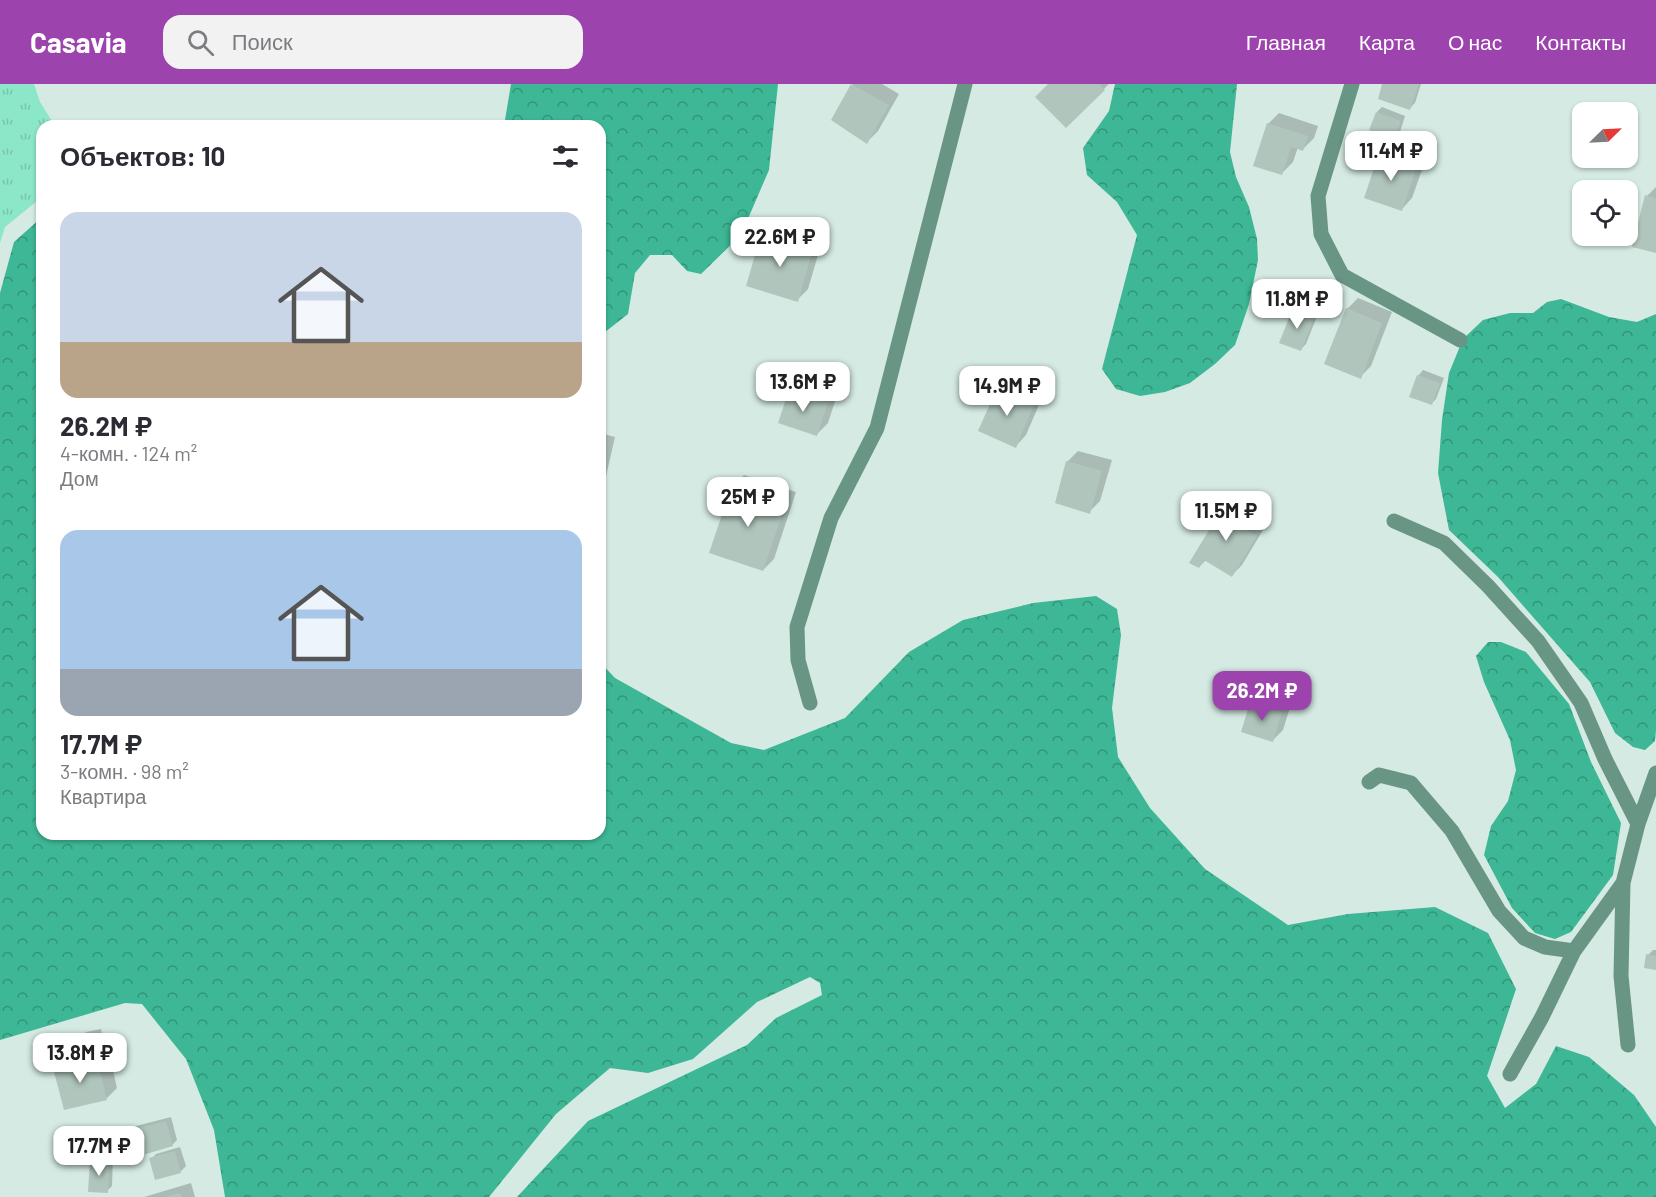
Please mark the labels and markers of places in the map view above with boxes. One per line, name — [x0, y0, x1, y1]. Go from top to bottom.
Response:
pin: 11.4M ₽ — [1336, 131, 1446, 182]
pin: 22.6M ₽ — [725, 217, 835, 268]
pin: 11.8M ₽ — [1242, 279, 1352, 330]
pin: 13.6M ₽ — [748, 362, 858, 413]
pin: 14.9M ₽ — [952, 366, 1062, 417]
pin: 25M ₽ — [706, 477, 790, 528]
pin: 11.5M ₽ — [1171, 491, 1281, 542]
pin: 26.2M ₽ — [1207, 671, 1317, 722]
pin: 13.8M ₽ — [25, 1033, 135, 1084]
pin: 17.7M ₽ — [44, 1126, 154, 1177]

